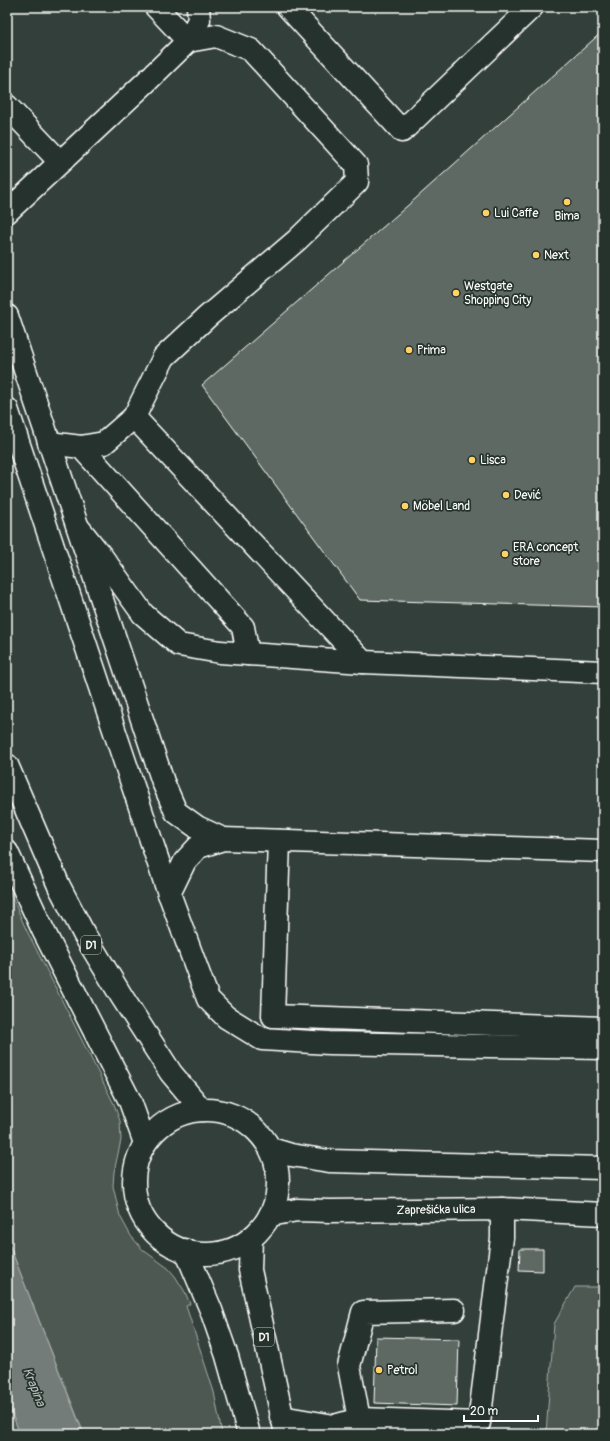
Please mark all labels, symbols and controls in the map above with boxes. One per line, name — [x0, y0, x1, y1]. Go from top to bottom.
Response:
marker: Bima — [562, 197, 572, 207]
place label: Lui Caffe — [494, 206, 538, 221]
marker: Lui Caffe — [481, 208, 491, 218]
place label: Bima — [555, 209, 580, 224]
place label: Next — [544, 248, 569, 263]
marker: Next — [531, 250, 541, 260]
place label: Westgate Shopping City — [464, 279, 531, 308]
marker: Westgate Shopping City — [451, 288, 461, 298]
place label: Prima — [417, 343, 446, 358]
marker: Prima — [404, 345, 414, 355]
place label: Lisca — [480, 453, 506, 468]
marker: Lisca — [467, 455, 477, 465]
place label: Dević — [514, 488, 541, 503]
marker: Dević — [501, 490, 511, 500]
place label: Möbel Land — [413, 499, 470, 514]
marker: Möbel Land — [400, 501, 410, 511]
place label: ERA concept store — [513, 540, 578, 569]
marker: ERA concept store — [500, 549, 510, 559]
road number: D1 — [81, 936, 101, 954]
street label: Zaprešićka ulica — [396, 1202, 476, 1218]
road number: D1 — [254, 1328, 274, 1346]
place label: Petrol — [387, 1363, 418, 1378]
water label: Krapina — [19, 1365, 49, 1410]
marker: Petrol — [374, 1365, 384, 1375]
scale bar — [464, 1397, 538, 1423]
text: 20 m — [470, 1404, 499, 1419]

